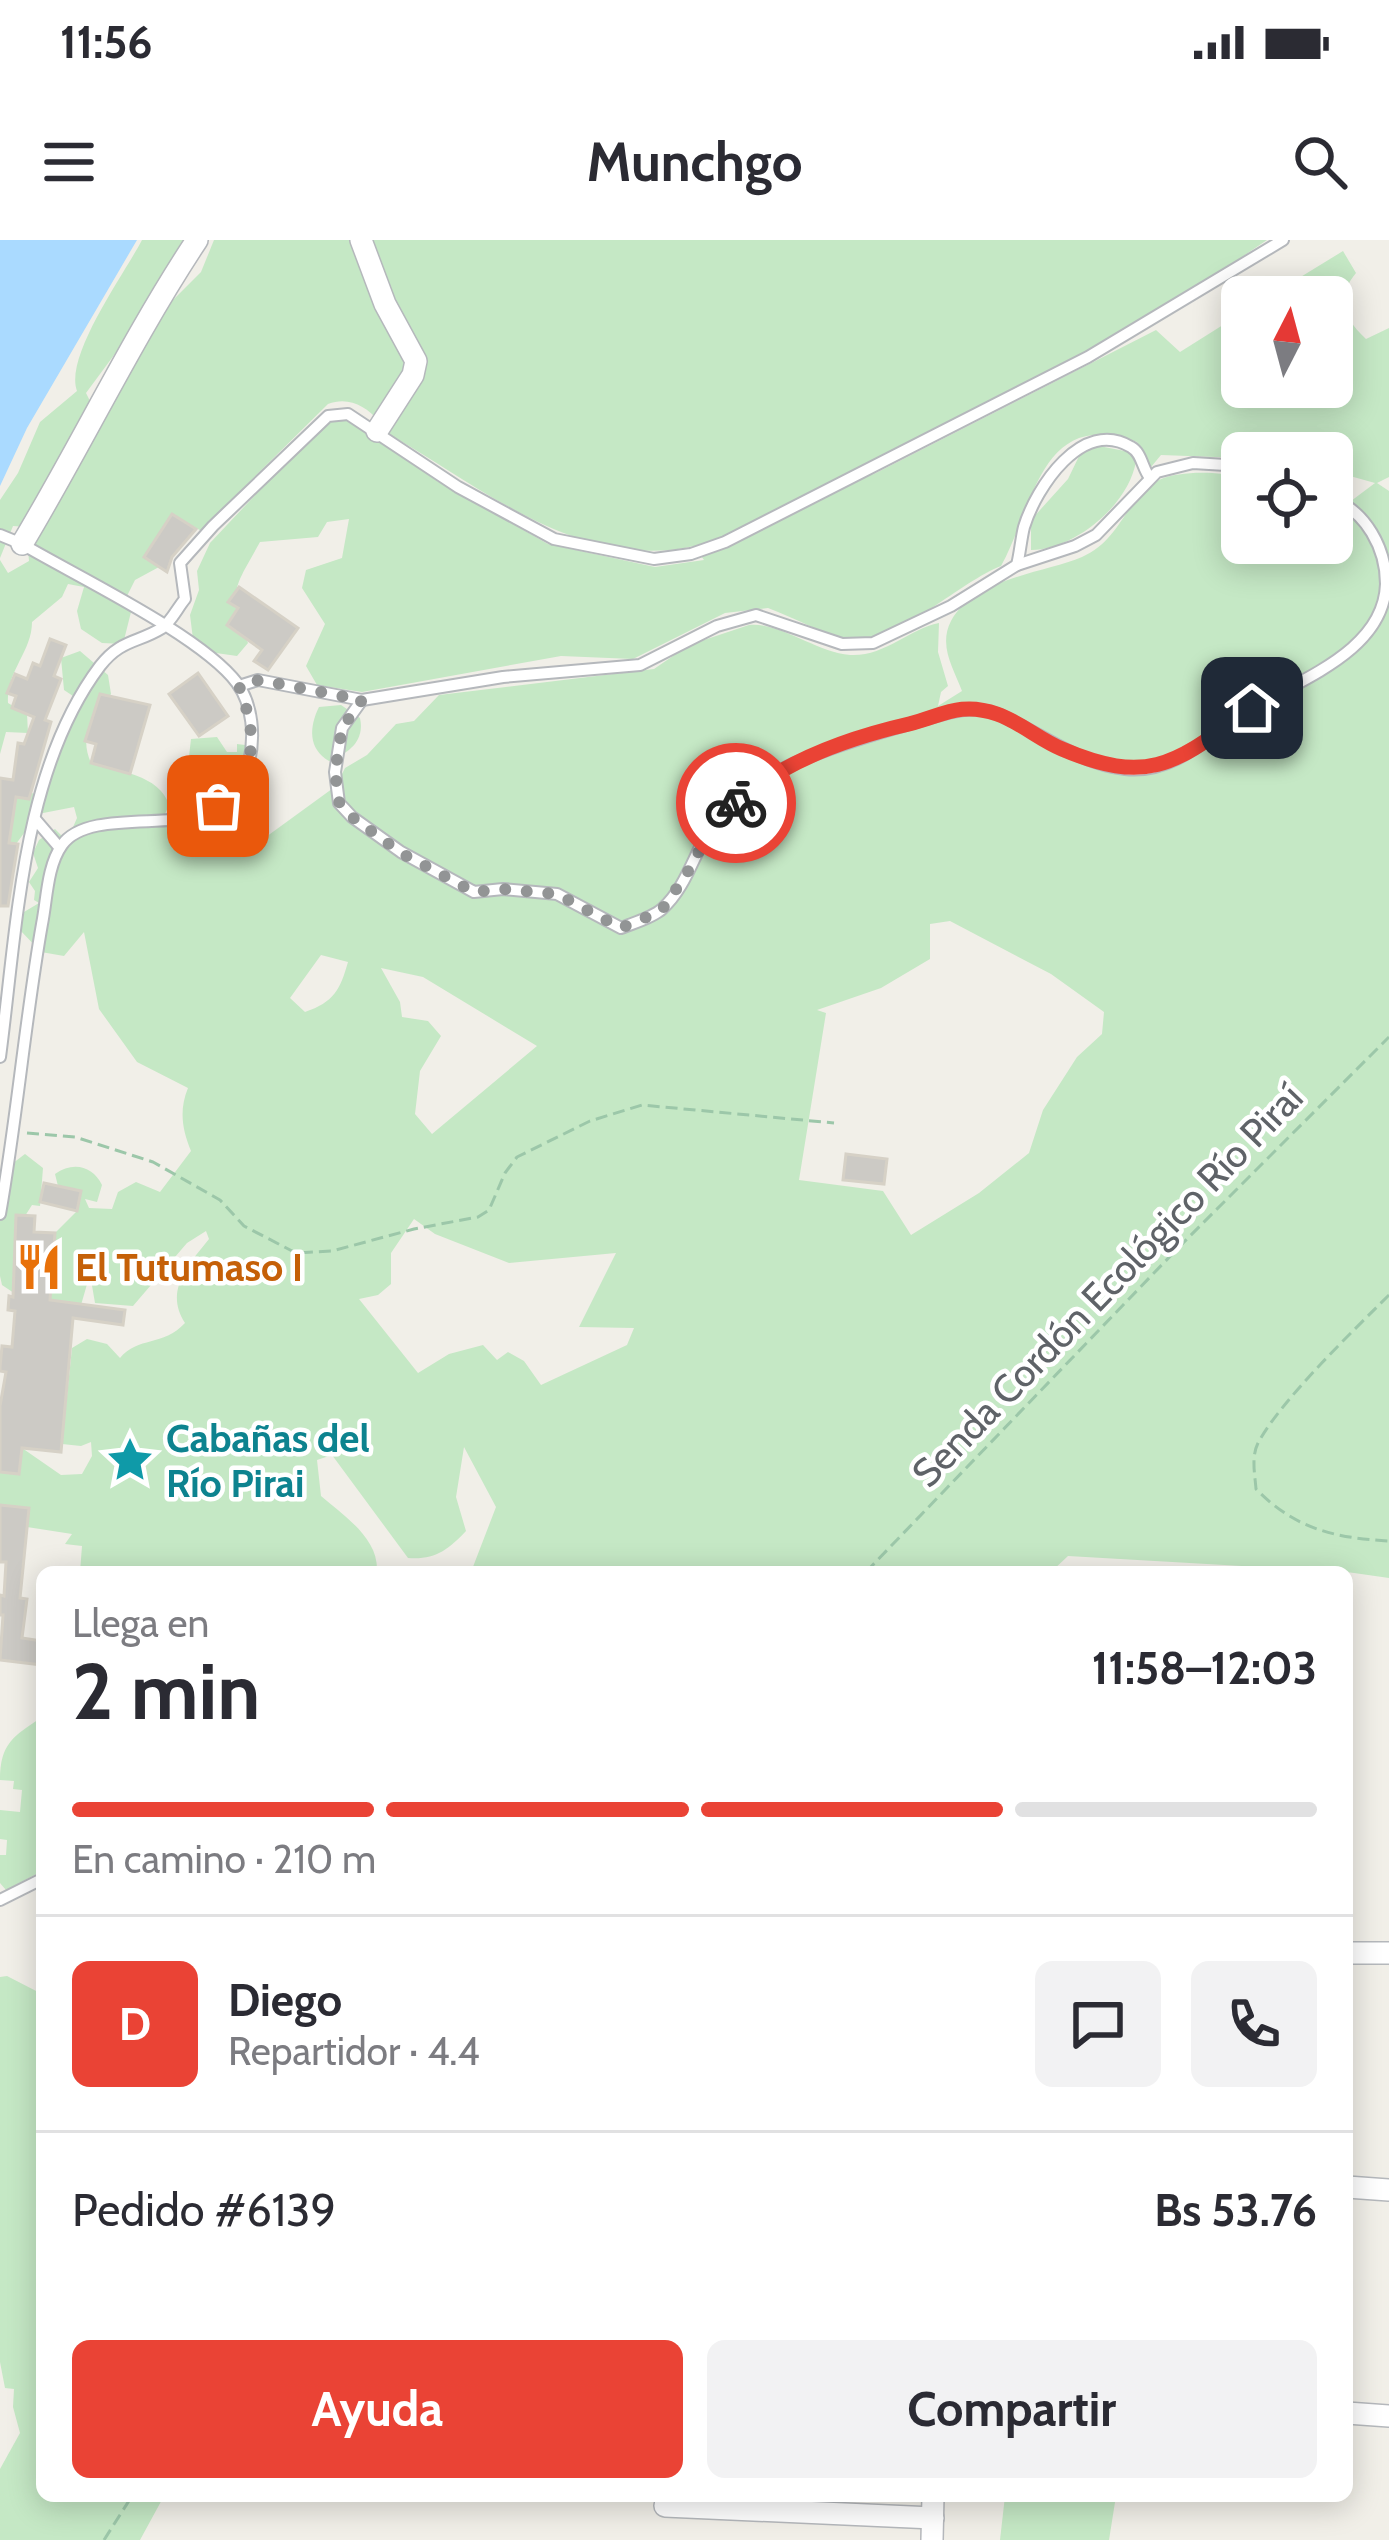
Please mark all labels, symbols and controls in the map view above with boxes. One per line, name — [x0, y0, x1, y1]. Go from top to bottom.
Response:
text: 11:56 — [60, 15, 153, 69]
icon: menu — [36, 129, 102, 195]
text: Munchgo — [587, 129, 802, 195]
icon: search — [1287, 129, 1353, 195]
north arrow — [1221, 276, 1353, 408]
map controls — [1221, 276, 1353, 564]
button: locate — [1221, 432, 1353, 564]
pin — [1201, 657, 1303, 759]
icon: home — [1219, 675, 1285, 741]
courier — [676, 743, 796, 863]
pin — [167, 755, 269, 857]
icon: bike — [703, 770, 769, 836]
icon: bag — [185, 773, 251, 839]
street label: Senda Cordón Ecológico Río Piraí — [902, 1074, 1312, 1496]
restaurant icon: El Tutumaso I — [14, 1242, 64, 1292]
place label: El Tutumaso I — [75, 1243, 303, 1291]
place label: Cabañas del Río Pirai — [166, 1414, 370, 1507]
place icon: Cabañas del Río Pirai — [105, 1435, 155, 1485]
text: Llega en — [72, 1599, 209, 1647]
text: 11:58–12:03 — [1092, 1641, 1317, 1695]
text: 2 min — [72, 1644, 260, 1739]
text: En camino · 210 m — [72, 1835, 376, 1883]
button: chat — [1035, 1961, 1161, 2087]
button: phone — [1191, 1961, 1317, 2087]
text: Diego — [228, 1973, 342, 2027]
text: D — [119, 1997, 151, 2051]
text: Repartidor · 4.4 — [228, 2027, 480, 2075]
text: Pedido #6139 — [72, 2183, 336, 2237]
text: Bs 53.76 — [1154, 2183, 1317, 2237]
button: Ayuda — [72, 2340, 683, 2478]
button: Compartir — [707, 2340, 1317, 2478]

